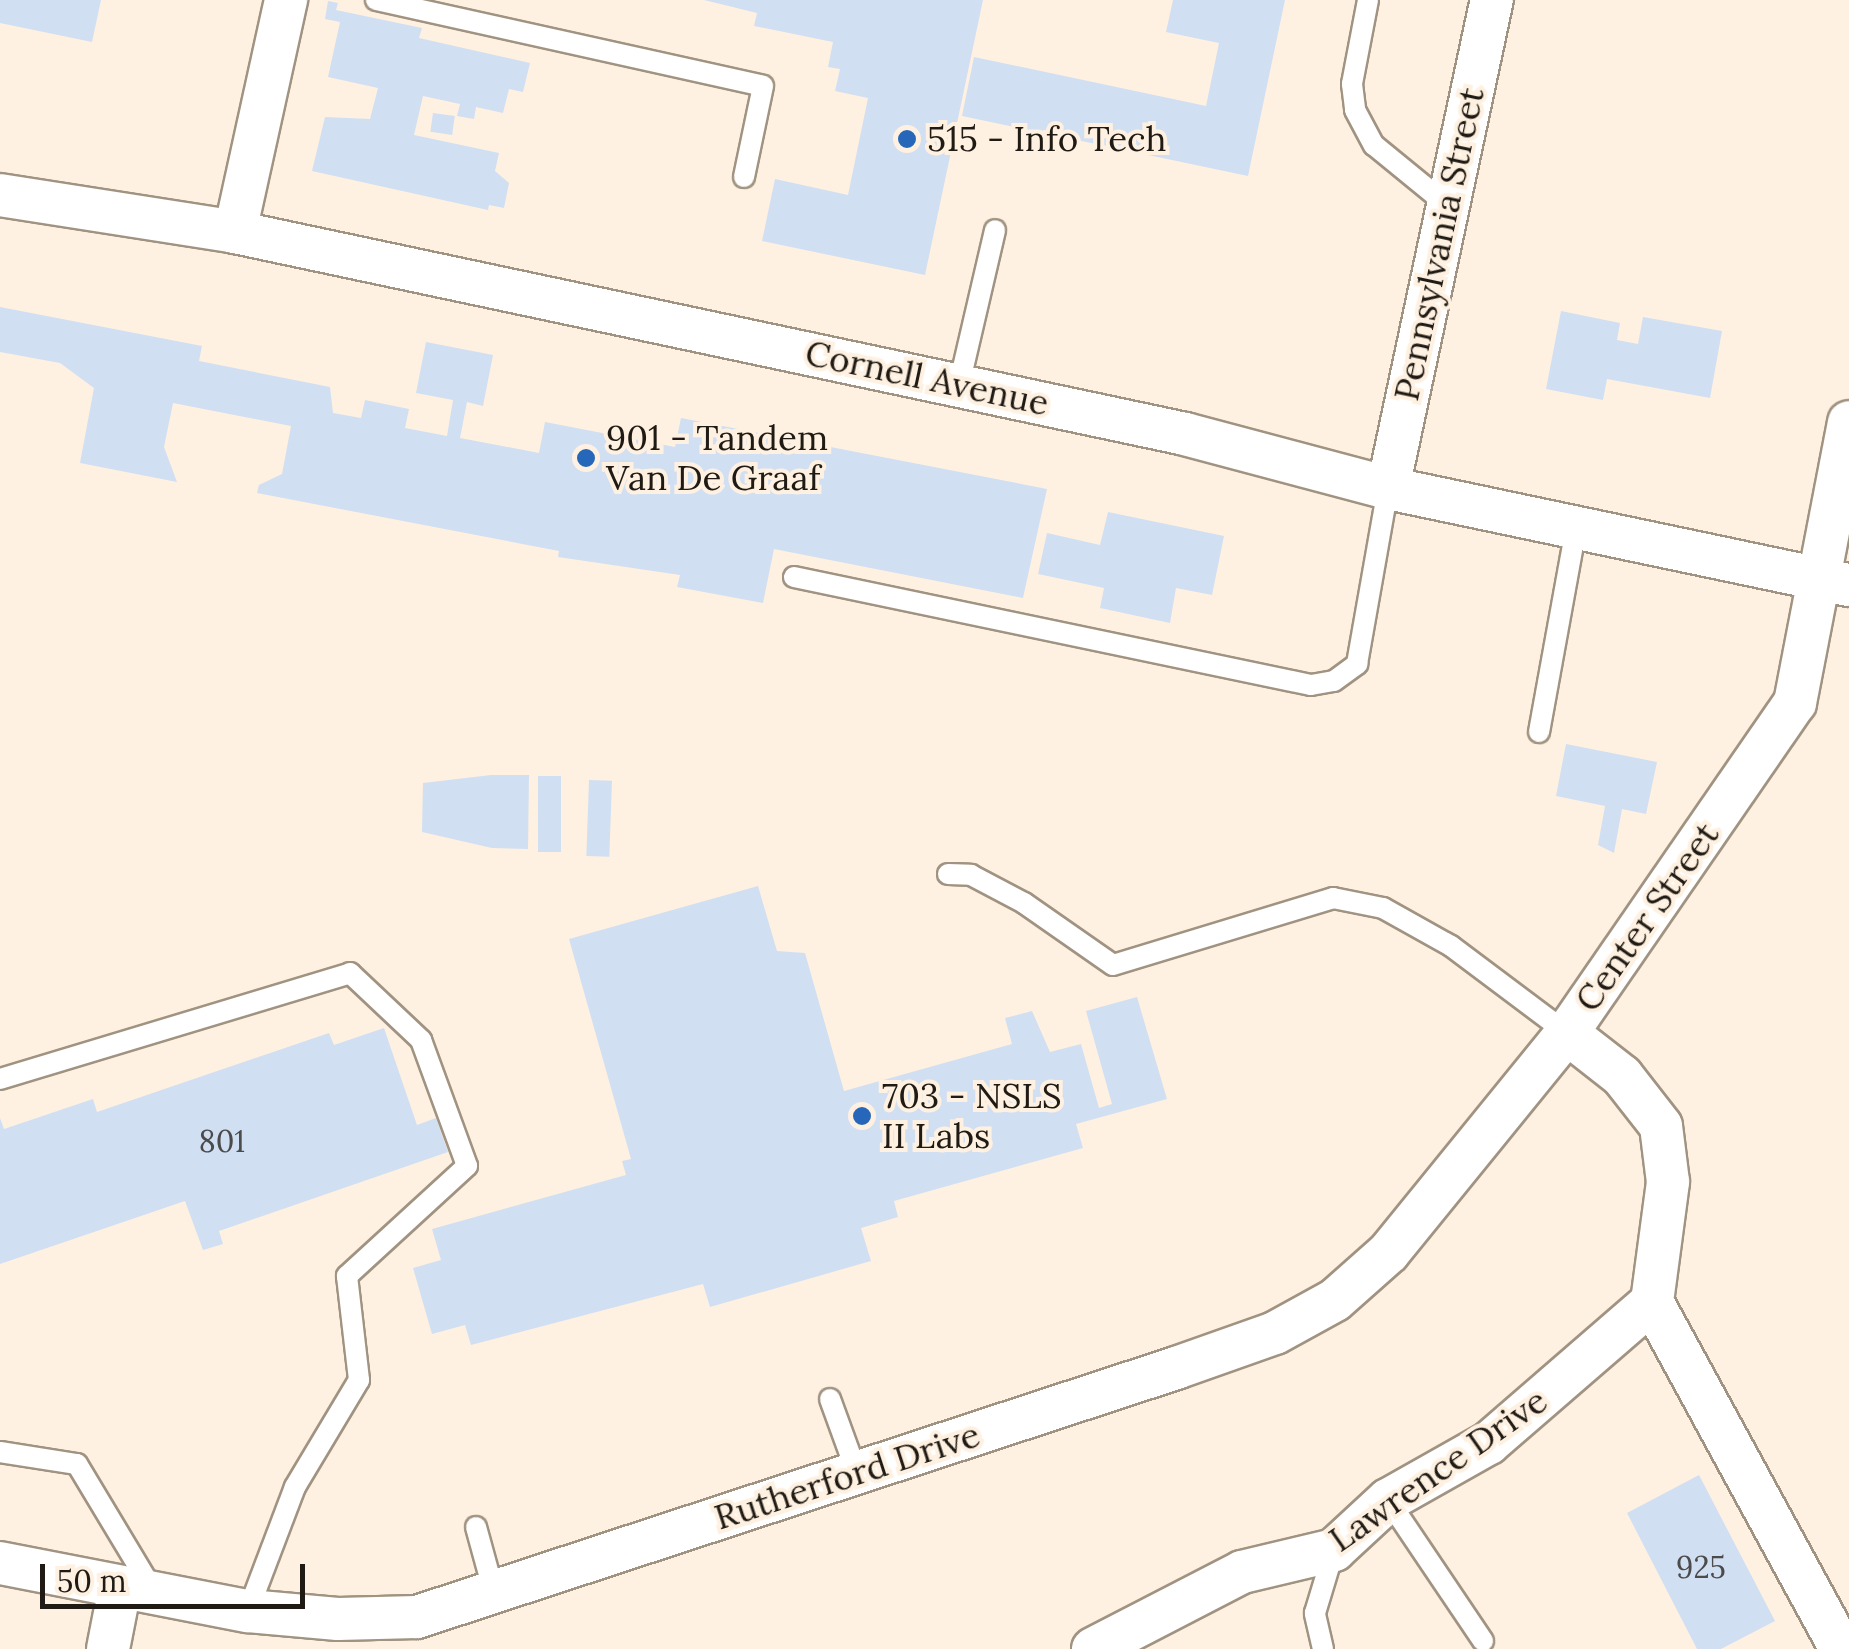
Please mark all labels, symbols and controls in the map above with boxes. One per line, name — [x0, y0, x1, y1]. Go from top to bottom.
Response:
street label: Pennsylvania Street — [1385, 84, 1493, 404]
place label: 515 - Info Tech — [927, 118, 1167, 160]
marker: 515 - Info Tech — [896, 128, 918, 150]
street label: Cornell Avenue — [802, 332, 1052, 424]
place label: 901 - Tandem Van De Graaf — [606, 417, 828, 499]
marker: 901 - Tandem Van De Graaf — [575, 447, 597, 469]
street label: Center Street — [1567, 815, 1727, 1019]
place label: 703 - NSLS II Labs — [882, 1075, 1061, 1157]
marker: 703 - NSLS II Labs — [851, 1105, 873, 1127]
house number: 801 — [199, 1123, 245, 1159]
street label: Lawrence Drive — [1321, 1379, 1555, 1561]
street label: Rutherford Drive — [709, 1413, 985, 1539]
scale bar — [45, 1544, 310, 1606]
house number: 925 — [1676, 1549, 1726, 1585]
text: 50 m — [57, 1562, 127, 1600]

